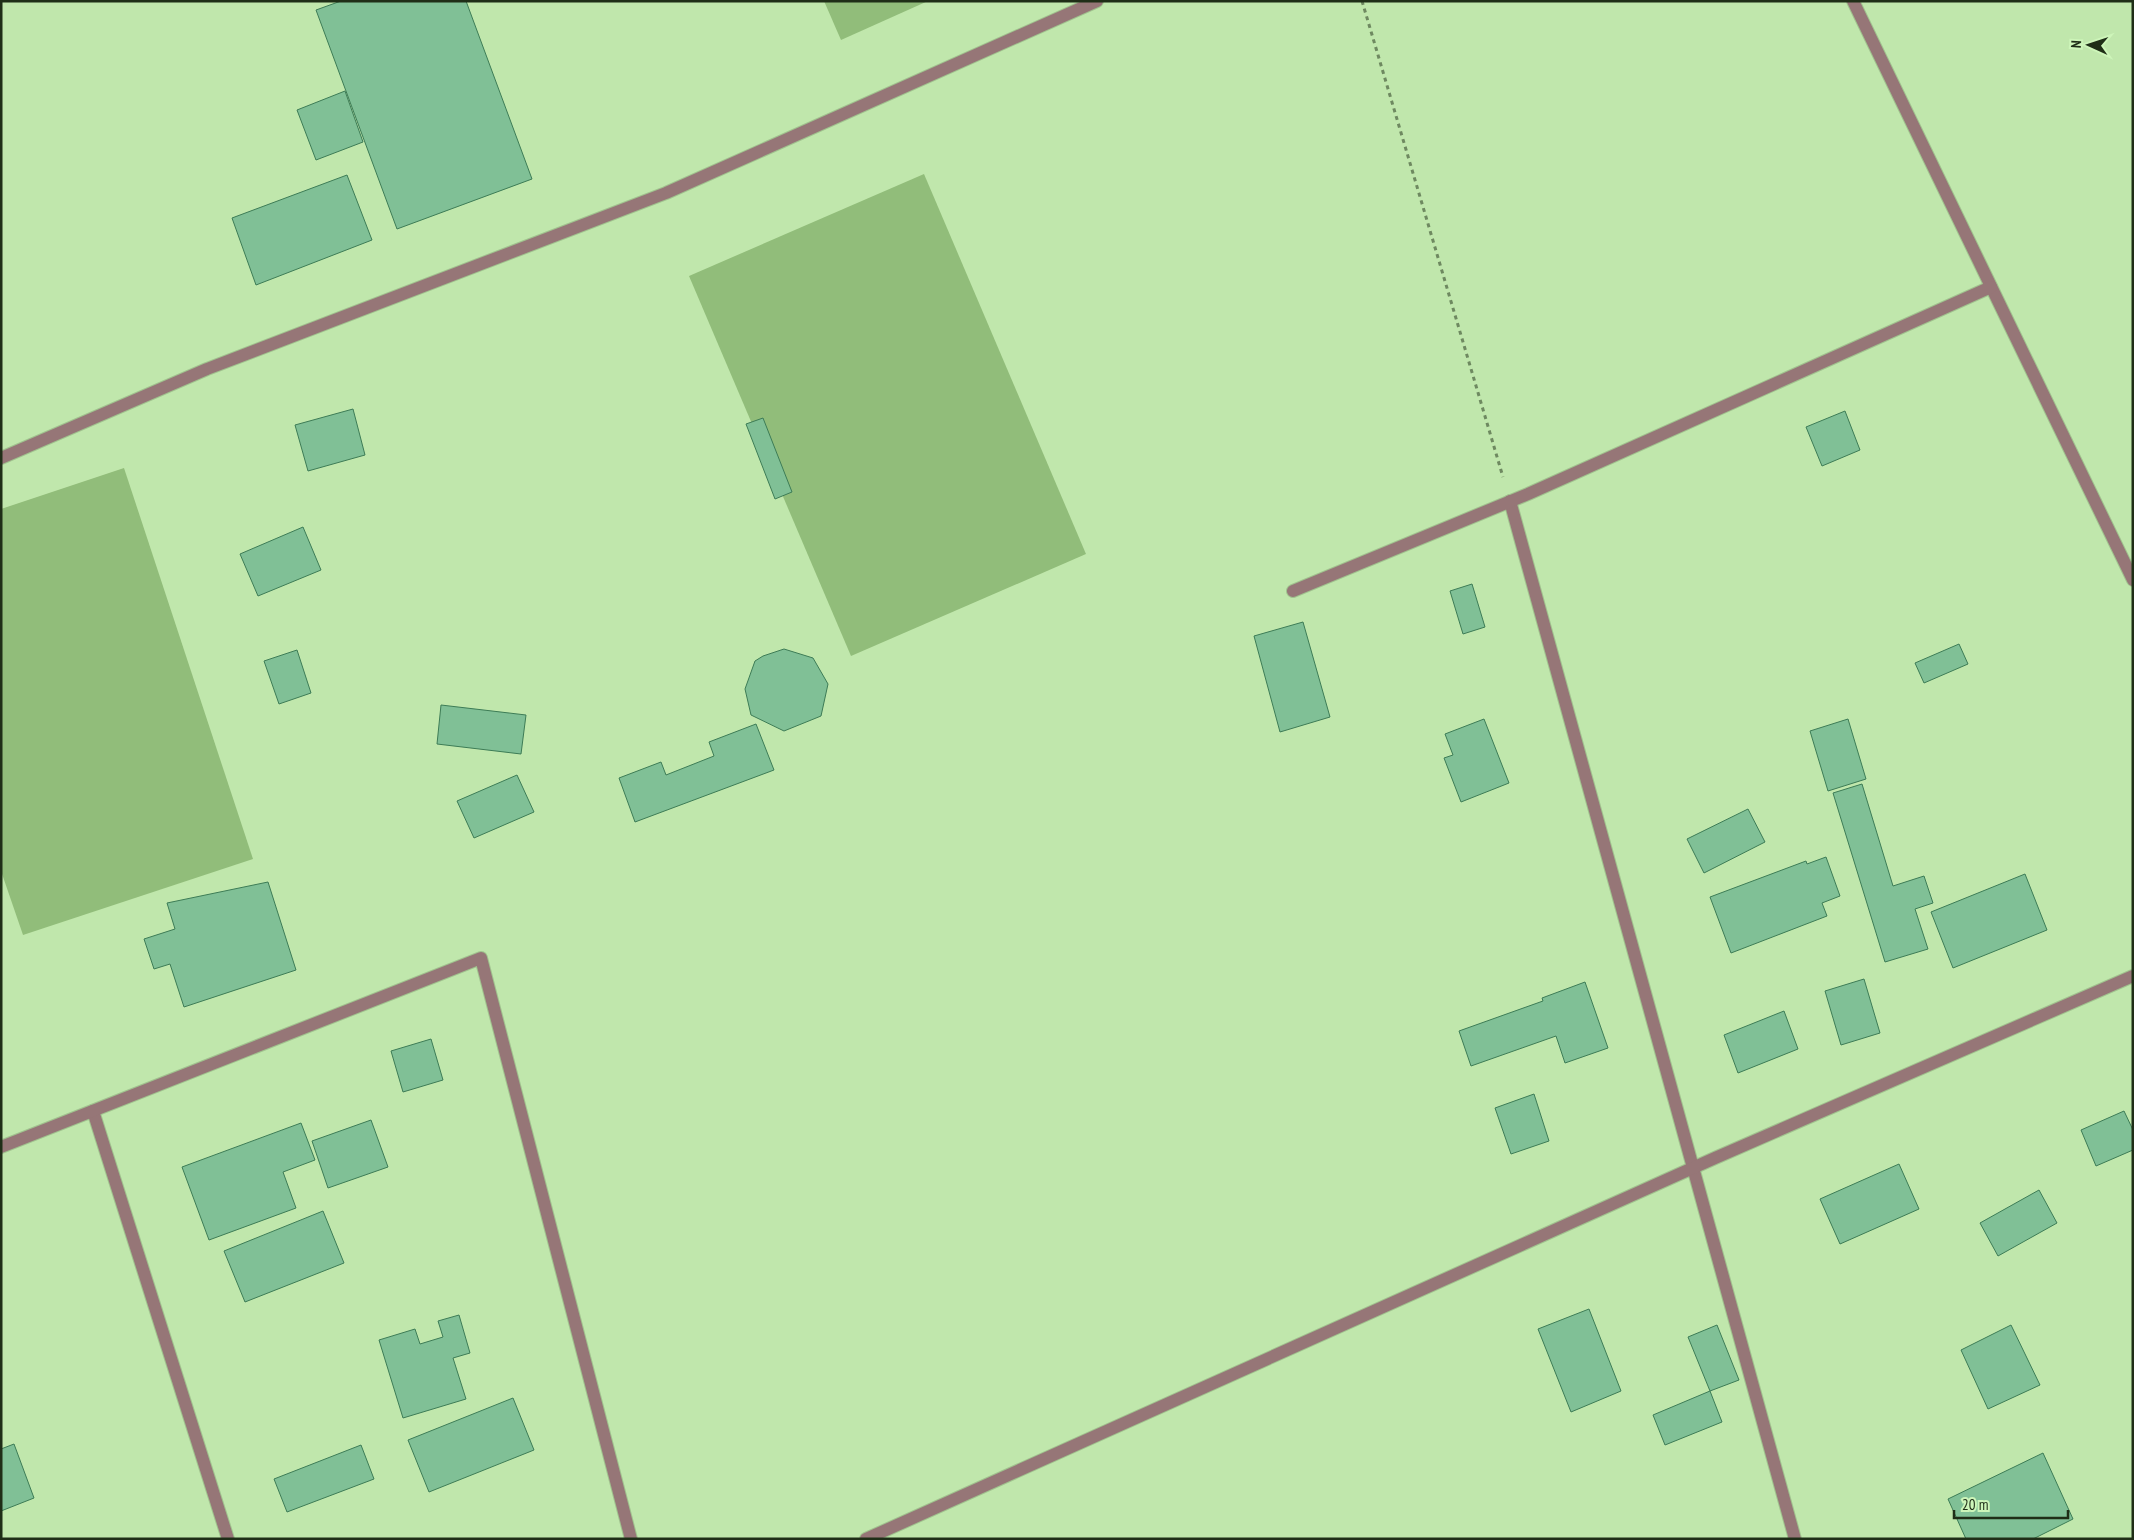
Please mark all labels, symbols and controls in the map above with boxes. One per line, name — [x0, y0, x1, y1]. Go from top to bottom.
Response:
north arrow — [2064, 20, 2114, 70]
text: N — [2067, 40, 2085, 49]
scale bar — [1954, 1488, 2068, 1520]
text: 20 m — [1962, 1495, 1988, 1514]

